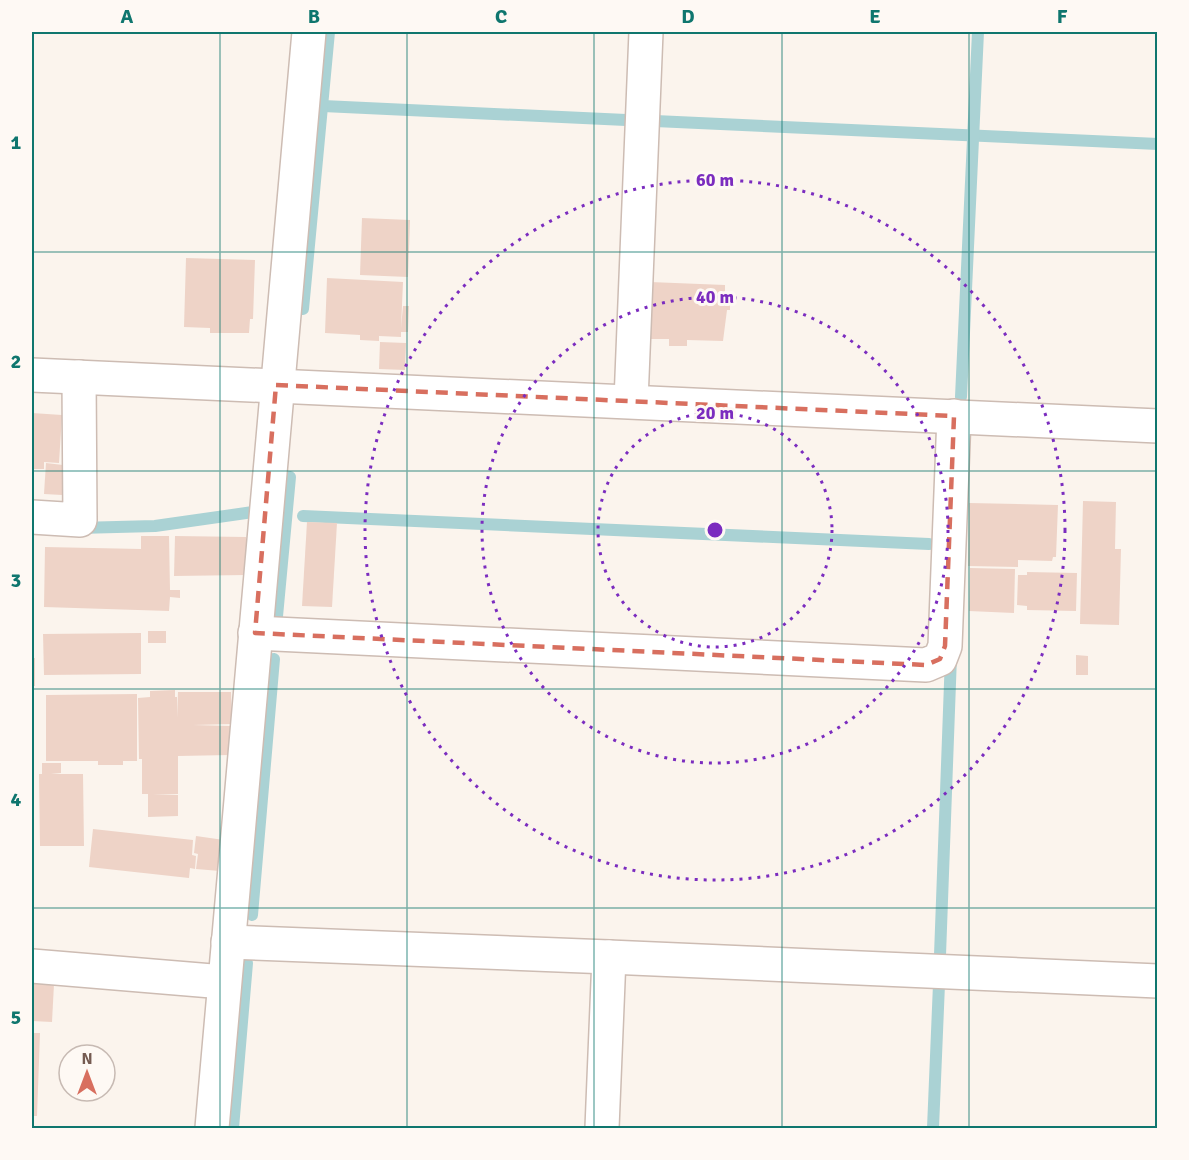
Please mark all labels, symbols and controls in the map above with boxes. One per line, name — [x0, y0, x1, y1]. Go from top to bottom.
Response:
text: A — [121, 4, 134, 29]
text: B — [308, 4, 320, 29]
text: C — [495, 4, 507, 29]
text: D — [681, 4, 695, 29]
text: E — [869, 4, 881, 29]
text: F — [1057, 4, 1068, 29]
text: 1 — [11, 130, 22, 155]
text: 60 m — [696, 169, 734, 191]
text: 40 m — [696, 286, 734, 308]
text: 2 — [11, 349, 21, 374]
text: 20 m — [696, 402, 734, 424]
centre of rings — [705, 520, 725, 540]
text: 3 — [11, 568, 21, 593]
text: 4 — [11, 787, 22, 812]
text: 5 — [11, 1005, 21, 1030]
north arrow — [57, 1043, 117, 1103]
text: N — [81, 1049, 93, 1069]

